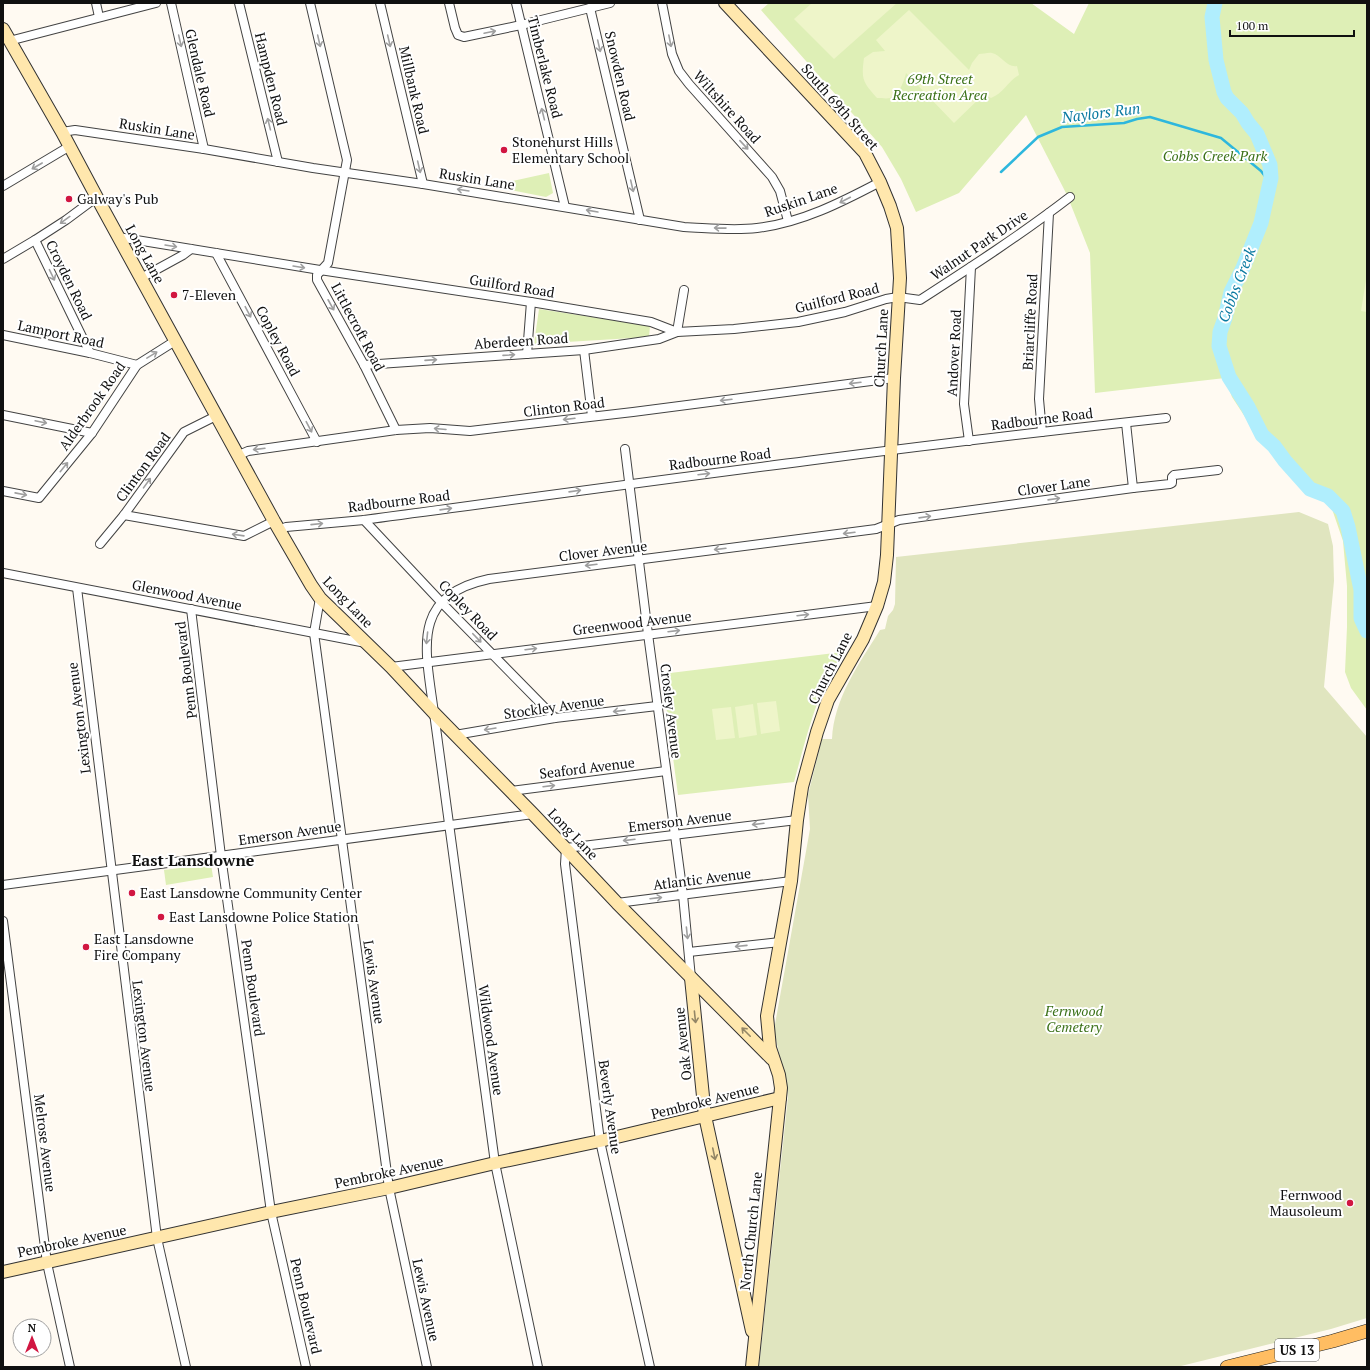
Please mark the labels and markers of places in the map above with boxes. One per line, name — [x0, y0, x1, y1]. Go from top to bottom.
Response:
place label: Stonehurst Hills Elementary School — [512, 132, 629, 167]
marker: Stonehurst Hills Elementary School — [499, 145, 509, 155]
place label: Galway's Pub — [77, 189, 159, 208]
marker: Galway's Pub — [64, 194, 74, 204]
place label: 7-Eleven — [182, 285, 237, 304]
marker: 7-Eleven — [169, 290, 179, 300]
place label: East Lansdowne Community Center — [140, 883, 362, 902]
marker: East Lansdowne Community Center — [127, 888, 137, 898]
place label: East Lansdowne Police Station — [169, 907, 359, 926]
marker: East Lansdowne Police Station — [156, 912, 166, 922]
place label: East Lansdowne Fire Company — [94, 929, 194, 964]
marker: East Lansdowne Fire Company — [81, 942, 91, 952]
place label: Fernwood Mausoleum — [1270, 1185, 1342, 1220]
marker: Fernwood Mausoleum — [1345, 1198, 1355, 1208]

